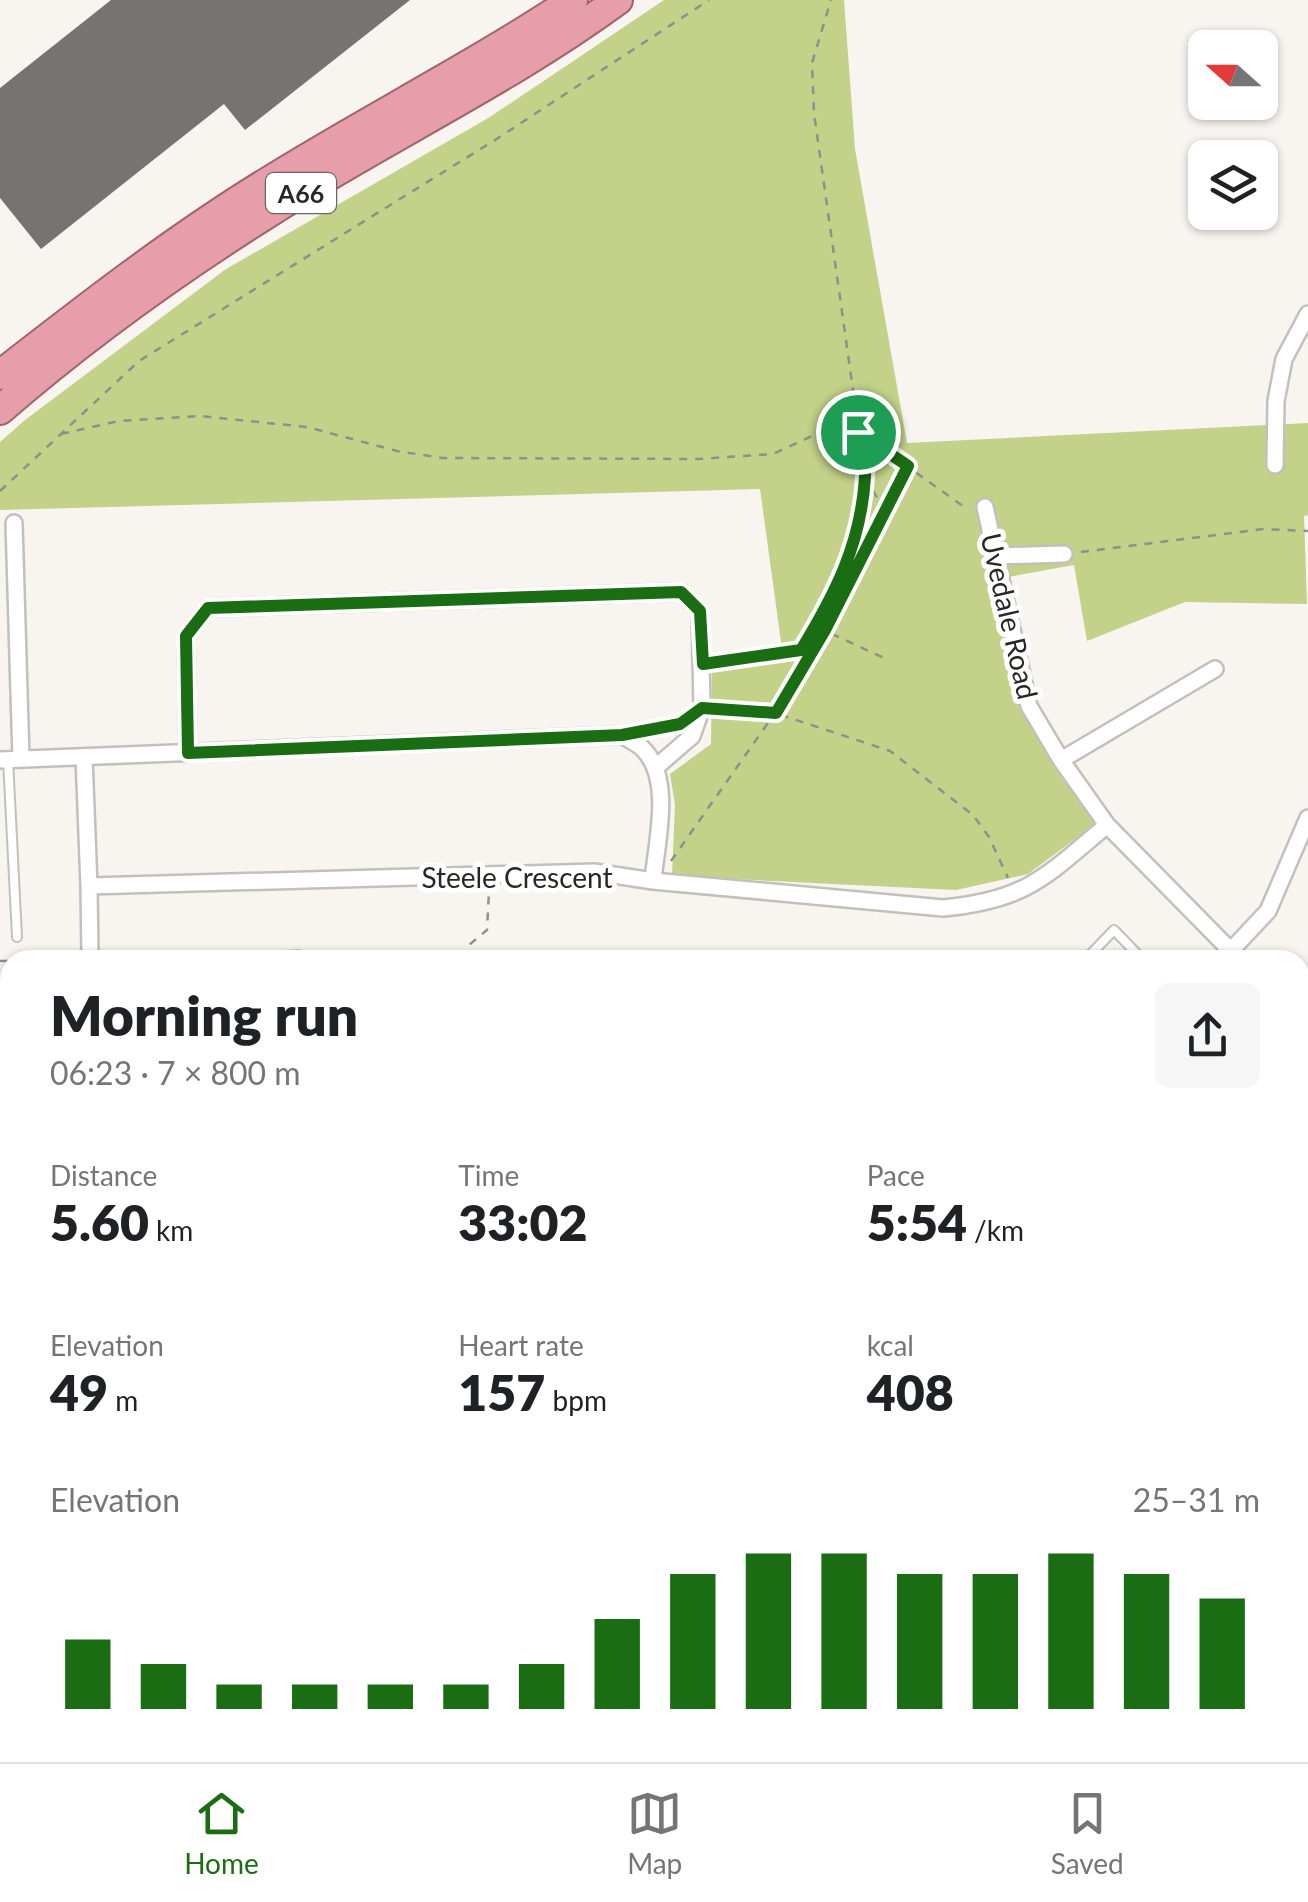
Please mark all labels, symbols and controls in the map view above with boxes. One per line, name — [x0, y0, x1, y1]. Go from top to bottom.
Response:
north arrow — [1188, 30, 1278, 120]
map controls — [1188, 30, 1278, 230]
button: layers — [1188, 140, 1278, 230]
road number: A66 — [266, 173, 336, 213]
pin — [816, 390, 901, 475]
icon: arrive — [831, 405, 886, 460]
street label: Uvedale Road — [974, 530, 1046, 702]
street label: Steele Crescent — [421, 860, 613, 894]
text: Morning run — [50, 982, 358, 1048]
button: share — [1155, 983, 1260, 1088]
text: 06:23 · 7 × 800 m — [50, 1053, 301, 1092]
text: Distance — [50, 1158, 157, 1192]
text: Time — [458, 1158, 519, 1192]
text: Pace — [867, 1158, 925, 1192]
text: 5.60 — [50, 1192, 149, 1252]
text: 33:02 — [458, 1192, 588, 1252]
text: 5:54 — [867, 1192, 967, 1252]
text: km — [149, 1213, 193, 1247]
text: /km — [967, 1213, 1024, 1247]
text: Elevation — [50, 1328, 164, 1362]
text: Heart rate — [458, 1328, 584, 1362]
text: kcal — [867, 1328, 914, 1362]
text: 49 — [50, 1362, 108, 1422]
text: 157 — [458, 1362, 545, 1422]
text: 408 — [867, 1362, 954, 1422]
text: m — [108, 1383, 138, 1417]
text: bpm — [545, 1383, 607, 1417]
text: Elevation — [50, 1480, 180, 1519]
text: 25–31 m — [1133, 1480, 1260, 1519]
tab: Home — [184, 1786, 259, 1880]
tab: Map — [627, 1786, 682, 1880]
tab: Saved — [1051, 1786, 1124, 1880]

